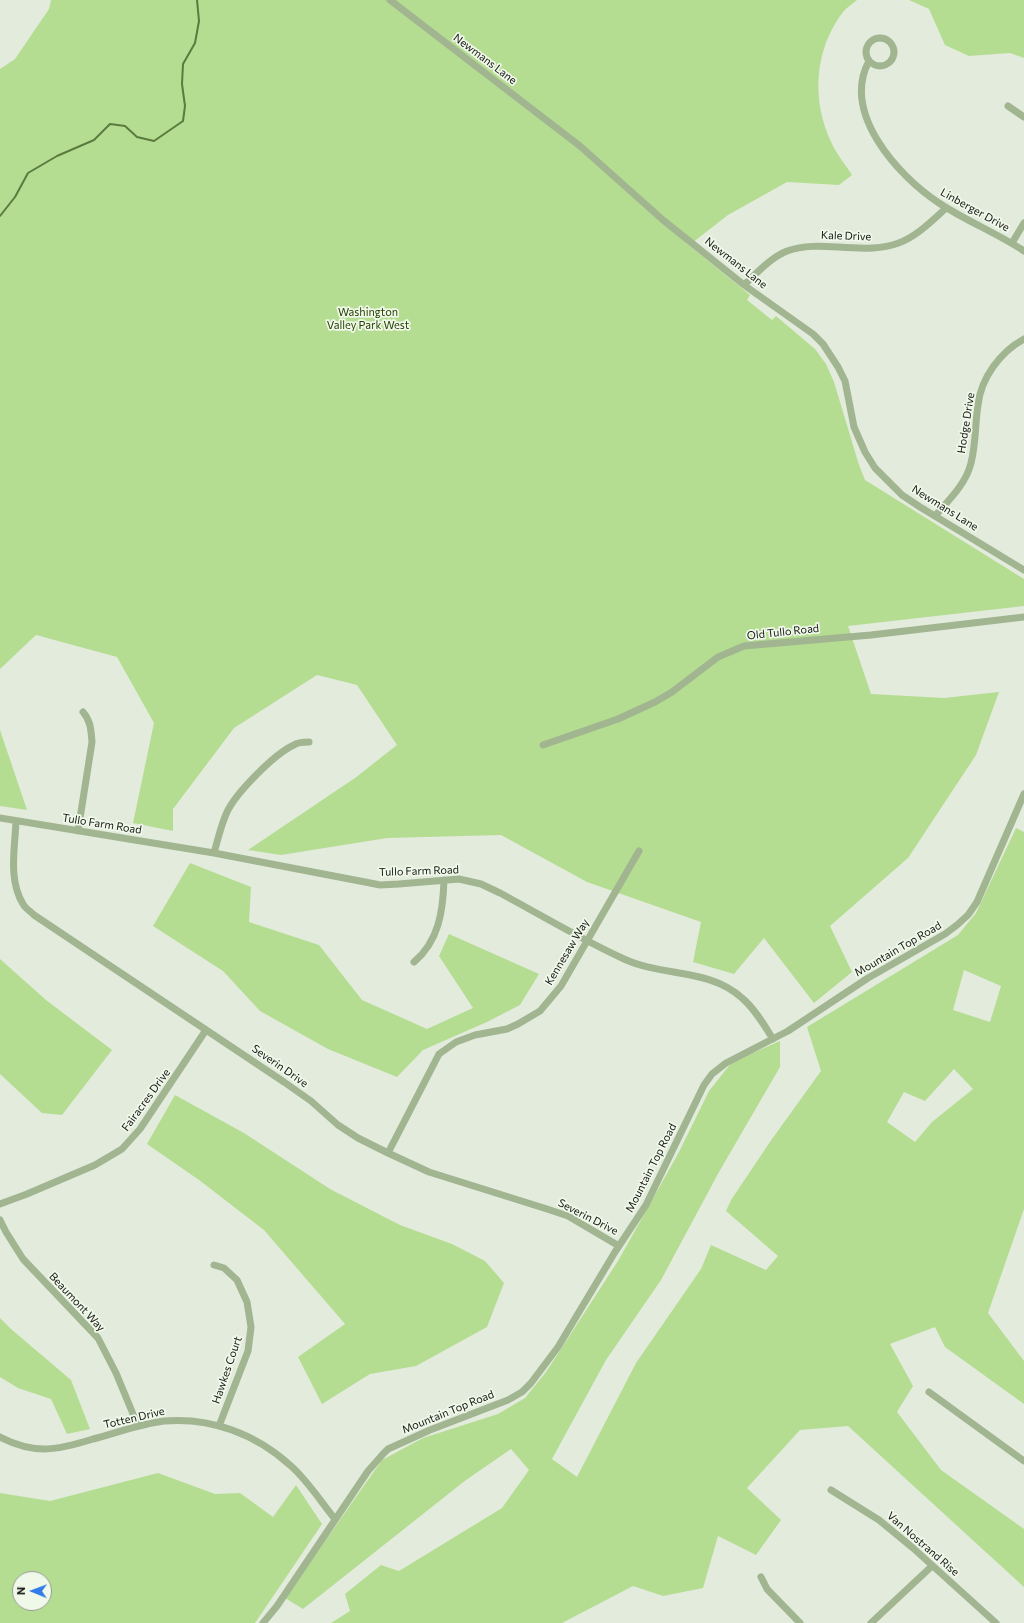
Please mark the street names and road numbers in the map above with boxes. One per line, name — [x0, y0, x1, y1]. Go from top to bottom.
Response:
street label: Newmans Lane — [451, 31, 519, 87]
street label: Linberger Drive — [938, 186, 1012, 234]
street label: Kale Drive — [821, 229, 871, 243]
street label: Newmans Lane — [702, 235, 770, 291]
street label: Hodge Drive — [955, 392, 977, 454]
street label: Newmans Lane — [909, 482, 981, 534]
street label: Old Tullo Road — [746, 622, 820, 642]
street label: Tullo Farm Road — [61, 811, 143, 837]
street label: Tullo Farm Road — [379, 863, 459, 879]
street label: Kennesaw Way — [542, 917, 592, 987]
street label: Mountain Top Road — [852, 919, 944, 979]
street label: Severin Drive — [249, 1042, 311, 1090]
street label: Fairacres Drive — [119, 1066, 173, 1134]
street label: Mountain Top Road — [623, 1121, 679, 1215]
street label: Severin Drive — [556, 1196, 620, 1238]
street label: Beaumont Way — [46, 1270, 108, 1334]
street label: Hawkes Court — [209, 1335, 245, 1405]
street label: Mountain Top Road — [400, 1388, 496, 1436]
street label: Totten Drive — [102, 1405, 166, 1431]
street label: Van Nostrand Rise — [884, 1509, 962, 1579]

